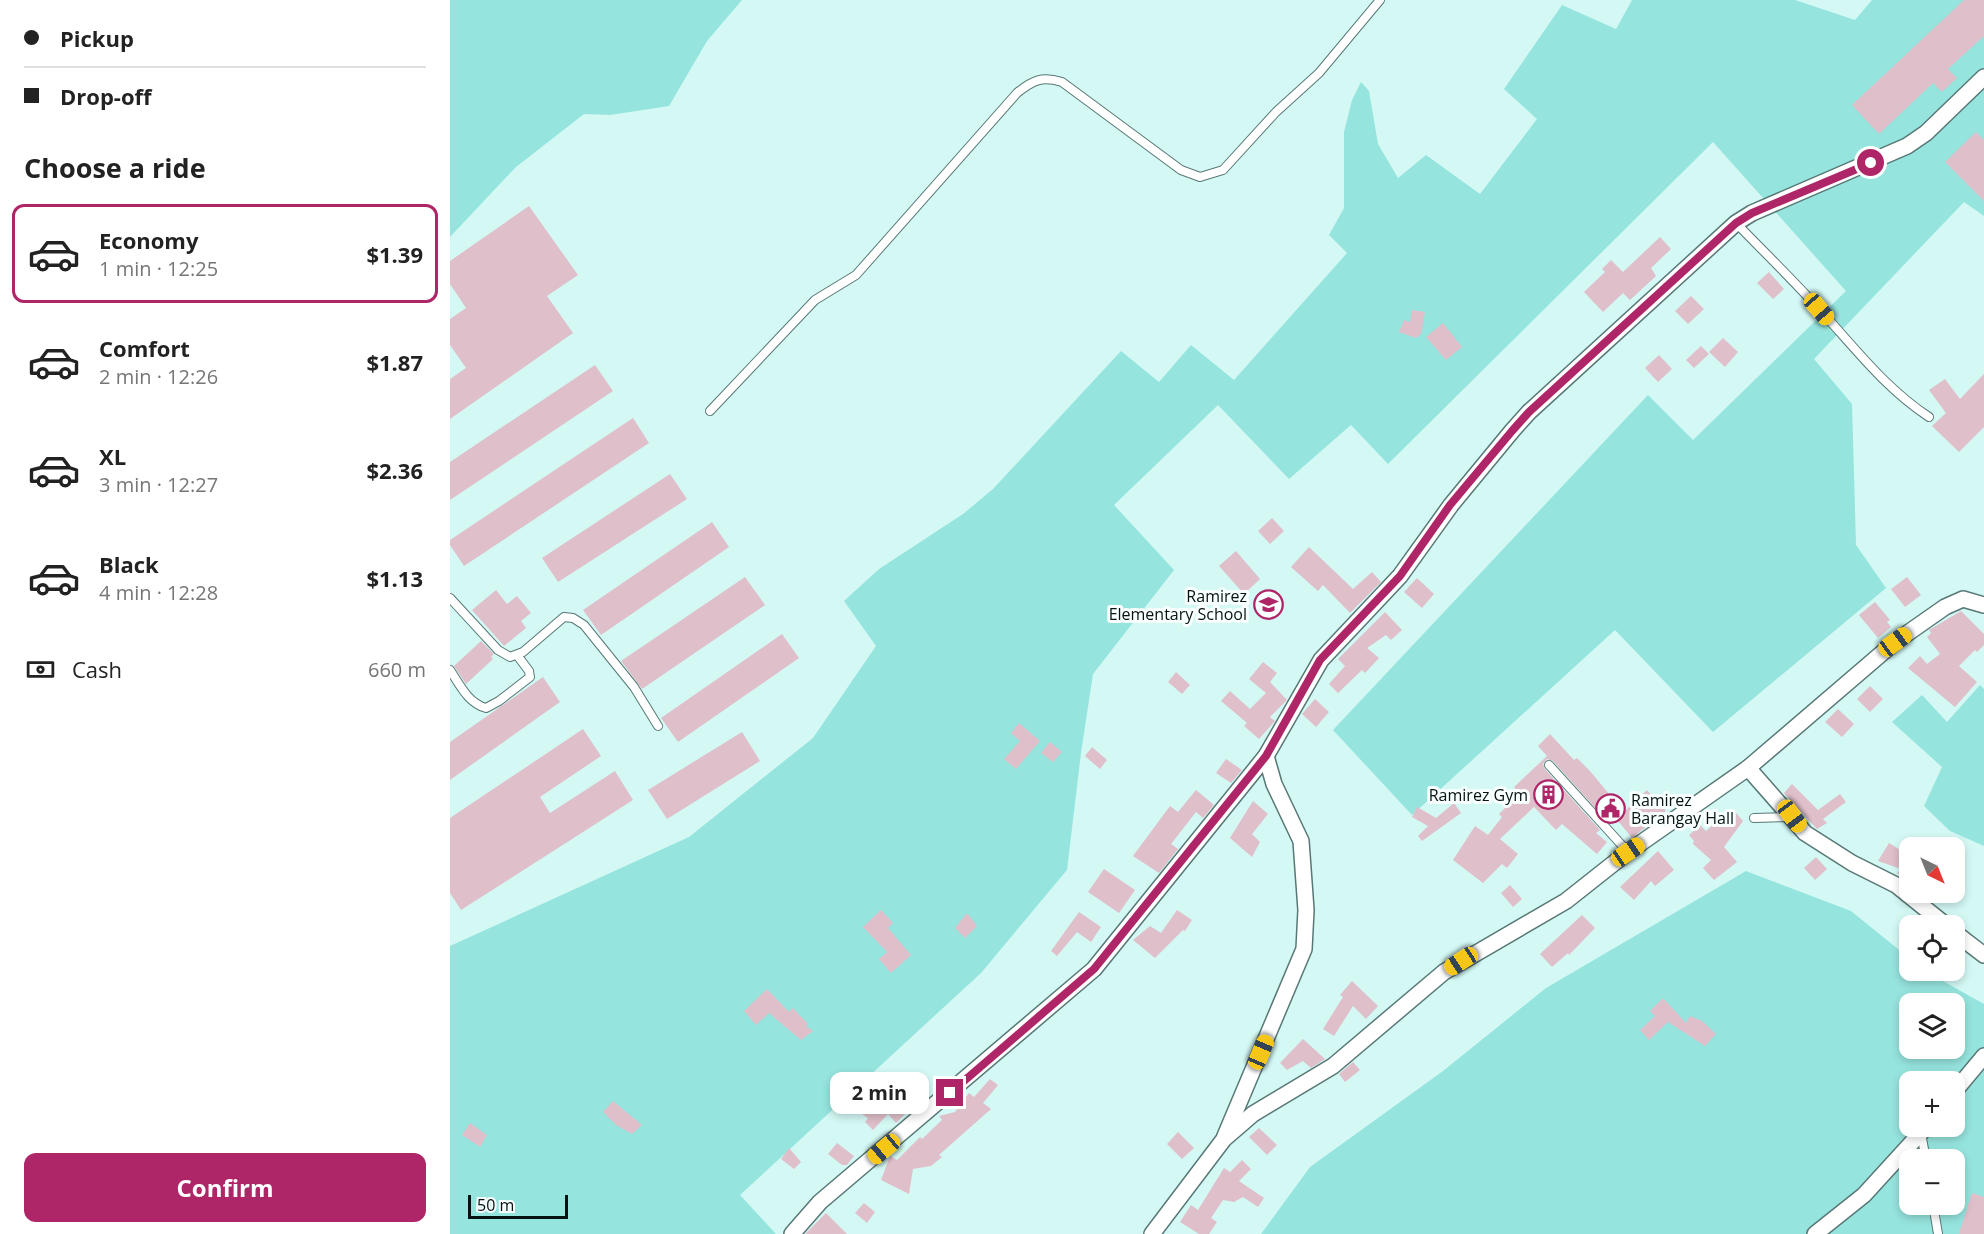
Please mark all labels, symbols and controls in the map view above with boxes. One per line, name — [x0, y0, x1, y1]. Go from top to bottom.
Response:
text: Pickup — [60, 23, 134, 53]
text: Drop-off — [60, 81, 152, 111]
text: Choose a ride — [24, 149, 206, 186]
route start — [1857, 149, 1884, 176]
text: Economy — [99, 225, 198, 255]
icon: car — [27, 227, 81, 281]
text: $1.39 — [366, 239, 423, 269]
text: 1 min · 12:25 — [99, 255, 218, 282]
car — [1800, 290, 1838, 328]
text: Comfort — [99, 333, 190, 363]
icon: car — [27, 335, 81, 389]
text: $1.87 — [366, 347, 423, 377]
text: 2 min · 12:26 — [99, 363, 218, 390]
text: XL — [99, 441, 126, 471]
icon: car — [27, 443, 81, 497]
text: $2.36 — [366, 455, 423, 485]
text: 3 min · 12:27 — [99, 471, 218, 498]
text: Black — [99, 549, 159, 579]
icon: car — [27, 551, 81, 605]
text: $1.13 — [366, 563, 423, 593]
text: 4 min · 12:28 — [99, 579, 218, 606]
place label: Ramirez Elementary School — [1109, 585, 1247, 625]
school or university icon: Ramirez Elementary School — [1252, 589, 1284, 621]
car — [1875, 624, 1915, 660]
icon: cash — [24, 653, 57, 686]
text: Cash — [72, 654, 122, 684]
text: 660 m — [368, 656, 426, 683]
building icon: Ramirez Gym — [1533, 779, 1565, 811]
place label: Ramirez Gym — [1429, 784, 1528, 806]
place label: Ramirez Barangay Hall — [1631, 789, 1734, 829]
public building icon: Ramirez Barangay Hall — [1594, 793, 1626, 825]
car — [1774, 796, 1810, 836]
car — [1608, 834, 1648, 870]
north arrow — [1899, 837, 1965, 903]
map controls — [1899, 837, 1965, 1215]
button: locate — [1899, 915, 1965, 981]
car — [1441, 944, 1481, 978]
button: layers — [1899, 993, 1965, 1059]
car — [1246, 1032, 1276, 1072]
button: + — [1899, 1071, 1965, 1137]
callout: 2 min — [830, 1072, 929, 1114]
text: 2 min — [852, 1079, 907, 1106]
route end — [936, 1079, 963, 1106]
car — [864, 1131, 904, 1167]
button: − — [1899, 1149, 1965, 1215]
button: Confirm — [24, 1153, 426, 1222]
scale bar — [468, 1192, 568, 1220]
text: 50 m — [477, 1194, 514, 1216]

